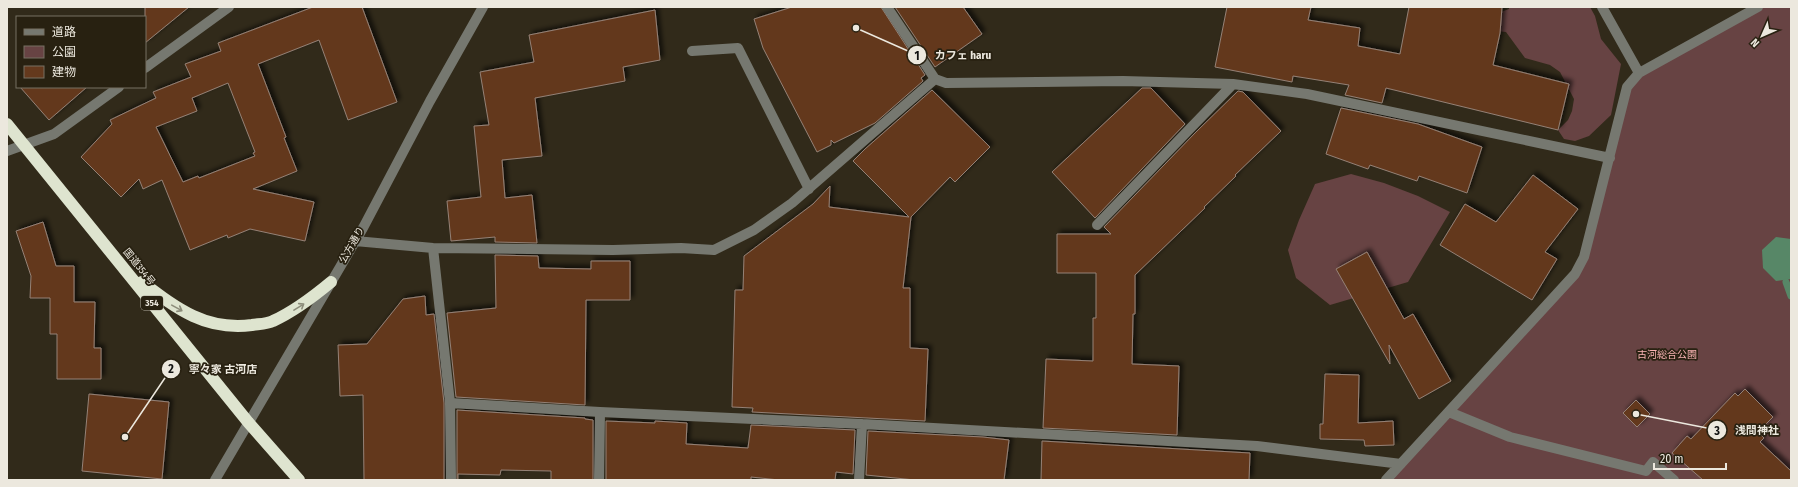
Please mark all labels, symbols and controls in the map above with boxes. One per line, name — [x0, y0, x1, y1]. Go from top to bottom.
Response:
legend — [16, 16, 146, 88]
north arrow — [1742, 16, 1782, 56]
text: 道路 — [52, 25, 76, 39]
text: N — [1748, 36, 1762, 50]
callout: カフェ haru — [907, 44, 999, 67]
text: 公園 — [52, 45, 76, 59]
text: 1 — [914, 49, 920, 63]
text: カフェ haru — [935, 49, 991, 62]
text: 建物 — [52, 65, 76, 79]
street label: 公方通り — [337, 225, 367, 265]
street label: 国道354号 — [121, 246, 157, 288]
road number: 354 — [141, 296, 163, 310]
one-way arrow — [293, 302, 305, 310]
one-way arrow — [171, 304, 183, 312]
park label: 古河総合公園 — [1637, 349, 1697, 361]
callout: 寧々家 古河店 — [161, 358, 265, 381]
text: 2 — [167, 362, 174, 376]
text: 寧々家 古河店 — [189, 363, 257, 376]
callout: 浅間神社 — [1707, 419, 1787, 442]
text: 3 — [1713, 424, 1720, 438]
text: 浅間神社 — [1735, 424, 1779, 437]
scale bar — [1654, 445, 1726, 471]
text: 20 m — [1660, 452, 1684, 466]

